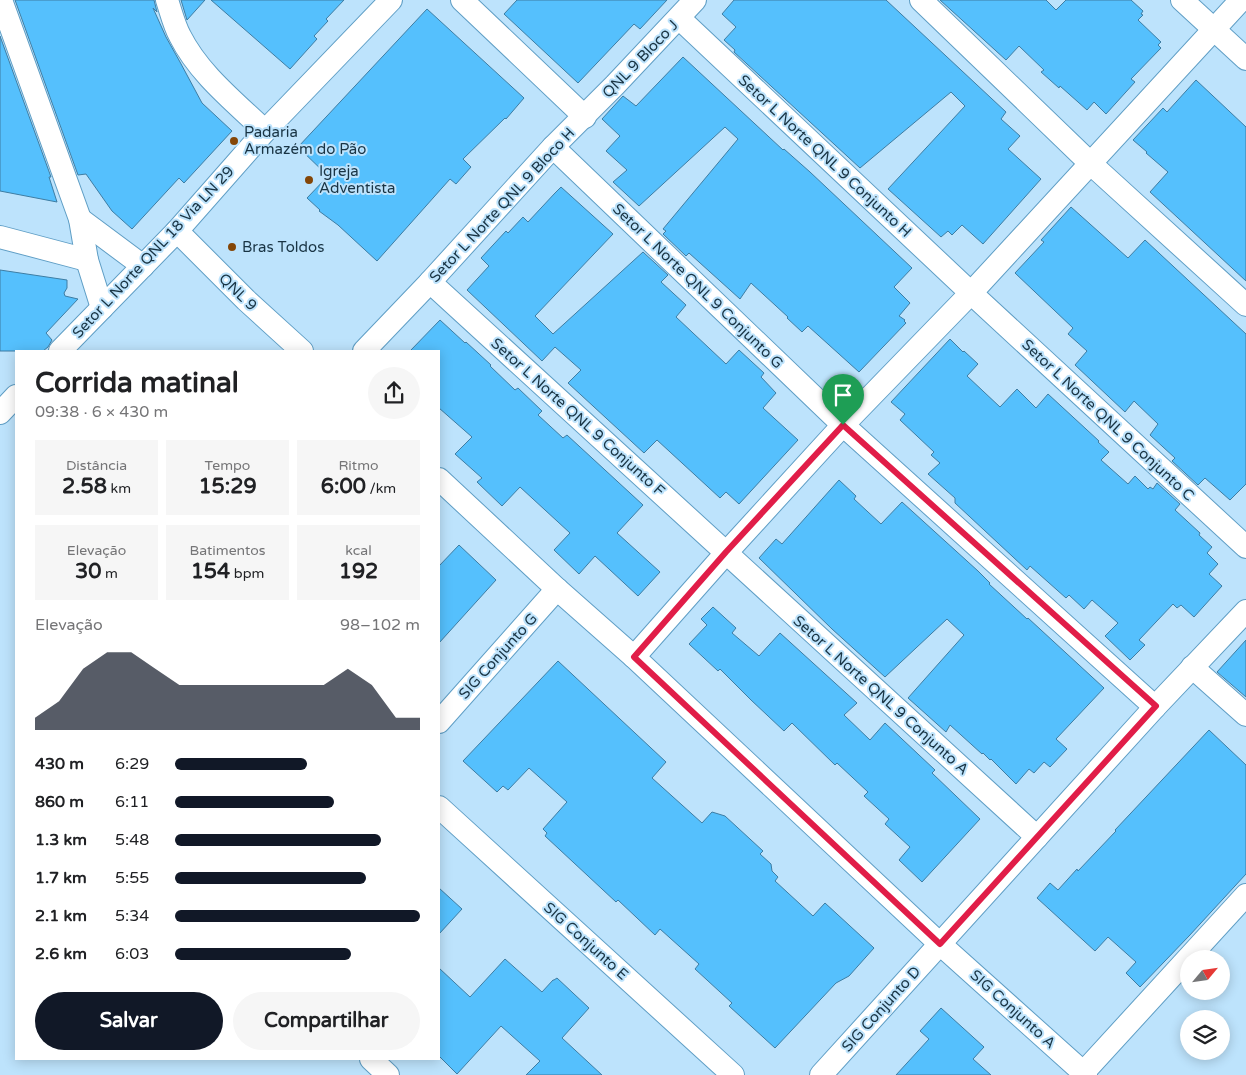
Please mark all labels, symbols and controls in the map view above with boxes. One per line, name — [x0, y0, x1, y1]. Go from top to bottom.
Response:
street label: QNL 9 Bloco J — [598, 16, 682, 102]
street label: Setor L Norte QNL 9 Conjunto H — [735, 71, 915, 241]
place label: Padaria Armazém do Pão — [244, 123, 366, 158]
street label: Setor L Norte QNL 9 Bloco H — [426, 124, 578, 286]
marker: Padaria Armazém do Pão — [228, 135, 240, 147]
street label: Setor L Norte QNL 18 Via LN 29 — [68, 162, 238, 342]
place label: Igreja Adventista — [319, 162, 396, 197]
marker: Igreja Adventista — [303, 174, 315, 186]
street label: Setor L Norte QNL 9 Conjunto G — [609, 200, 787, 372]
place label: Bras Toldos — [242, 238, 324, 256]
marker: Bras Toldos — [226, 241, 238, 253]
street label: QNL 9 — [215, 269, 261, 315]
street label: Setor L Norte QNL 9 Conjunto F — [487, 334, 669, 500]
street label: Setor L Norte QNL 9 Conjunto C — [1018, 335, 1198, 505]
text: Corrida matinal — [35, 366, 239, 400]
button: share — [368, 367, 420, 419]
pin — [822, 374, 864, 425]
icon: arrive — [829, 381, 857, 409]
text: 09:38 · 6 × 430 m — [35, 402, 168, 422]
text: Distância — [66, 457, 127, 474]
text: Tempo — [205, 457, 250, 474]
text: Ritmo — [338, 457, 379, 474]
text: 2.58 — [62, 474, 107, 499]
text: 15:29 — [198, 474, 257, 499]
text: 6:00 — [321, 474, 366, 499]
text: km — [107, 480, 131, 497]
text: /km — [366, 480, 396, 497]
text: Elevação — [67, 542, 126, 559]
text: Batimentos — [190, 542, 265, 559]
text: kcal — [345, 542, 372, 559]
text: 30 — [75, 559, 101, 584]
text: 154 — [191, 559, 230, 584]
text: 192 — [339, 559, 378, 584]
text: m — [101, 565, 118, 582]
text: bpm — [230, 565, 264, 582]
street label: SIG Conjunto G — [455, 609, 541, 703]
street label: Setor L Norte QNL 9 Conjunto A — [790, 611, 972, 779]
text: Elevação — [35, 615, 103, 635]
text: 98–102 m — [340, 615, 420, 635]
text: 430 m — [35, 754, 84, 774]
text: 6:29 — [115, 754, 149, 774]
text: 860 m — [35, 792, 84, 812]
text: 6:11 — [115, 792, 149, 812]
text: 1.3 km — [35, 830, 87, 850]
text: 5:48 — [115, 830, 149, 850]
text: 1.7 km — [35, 868, 87, 888]
text: 5:55 — [115, 868, 149, 888]
street label: SIG Conjunto E — [540, 898, 632, 984]
text: 2.1 km — [35, 906, 87, 926]
text: 5:34 — [115, 906, 149, 926]
text: 2.6 km — [35, 944, 87, 964]
text: 6:03 — [115, 944, 149, 964]
north arrow — [1180, 950, 1230, 1000]
map controls — [1180, 950, 1230, 1060]
street label: SIG Conjunto D — [838, 962, 924, 1056]
street label: SIG Conjunto A — [966, 966, 1060, 1052]
button: Salvar — [35, 992, 223, 1050]
button: Compartilhar — [233, 992, 420, 1050]
button: layers — [1180, 1010, 1230, 1060]

